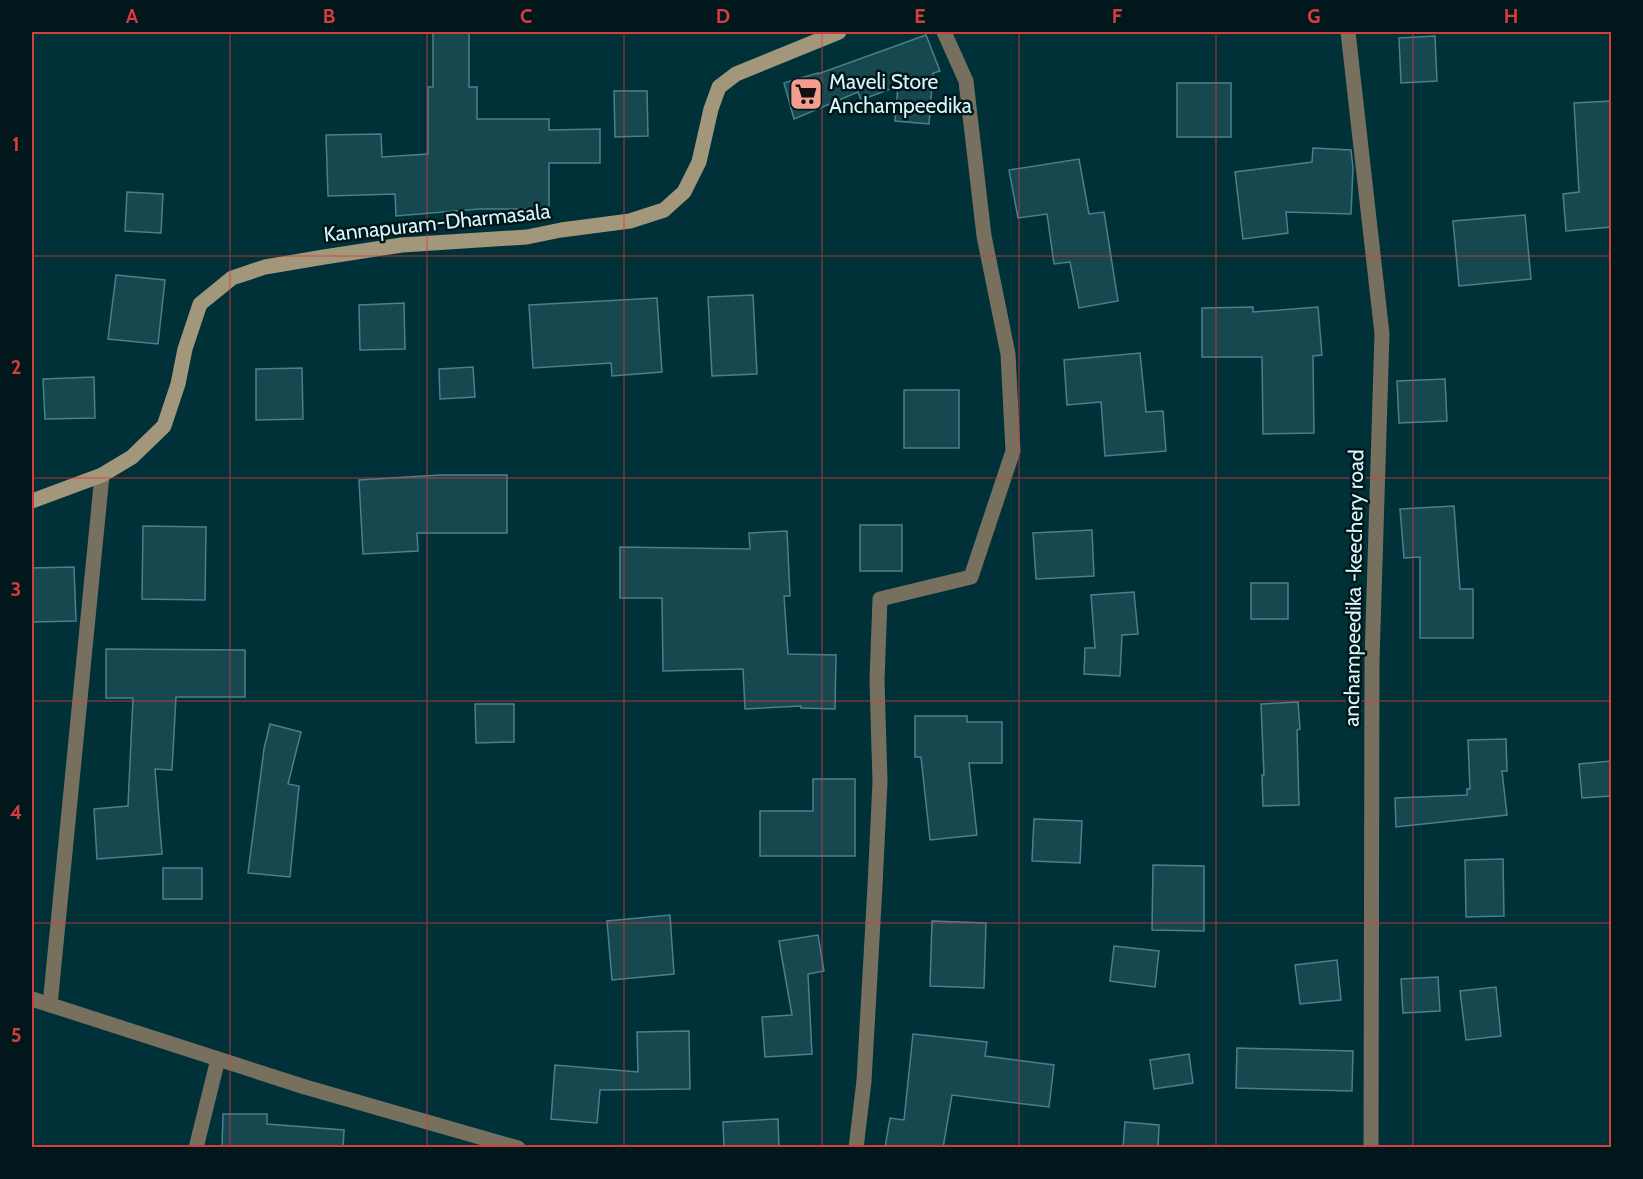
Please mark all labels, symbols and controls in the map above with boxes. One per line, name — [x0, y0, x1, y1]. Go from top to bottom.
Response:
text: A — [126, 4, 139, 28]
text: B — [323, 4, 335, 28]
text: C — [520, 4, 532, 28]
text: D — [716, 4, 730, 28]
text: E — [914, 4, 926, 28]
text: F — [1112, 4, 1123, 28]
text: G — [1307, 4, 1321, 28]
text: H — [1504, 4, 1518, 28]
place label: Maveli Store Anchampeedika — [829, 69, 972, 118]
supermarket icon: Maveli Store Anchampeedika — [788, 76, 824, 112]
text: 1 — [12, 132, 20, 156]
street label: Kannapuram-Dharmasala — [322, 198, 551, 247]
text: 2 — [11, 355, 21, 379]
street label: anchampeedika -keechery road — [1339, 449, 1368, 727]
text: 3 — [11, 577, 21, 601]
text: 4 — [10, 800, 22, 824]
text: 5 — [11, 1023, 21, 1047]

